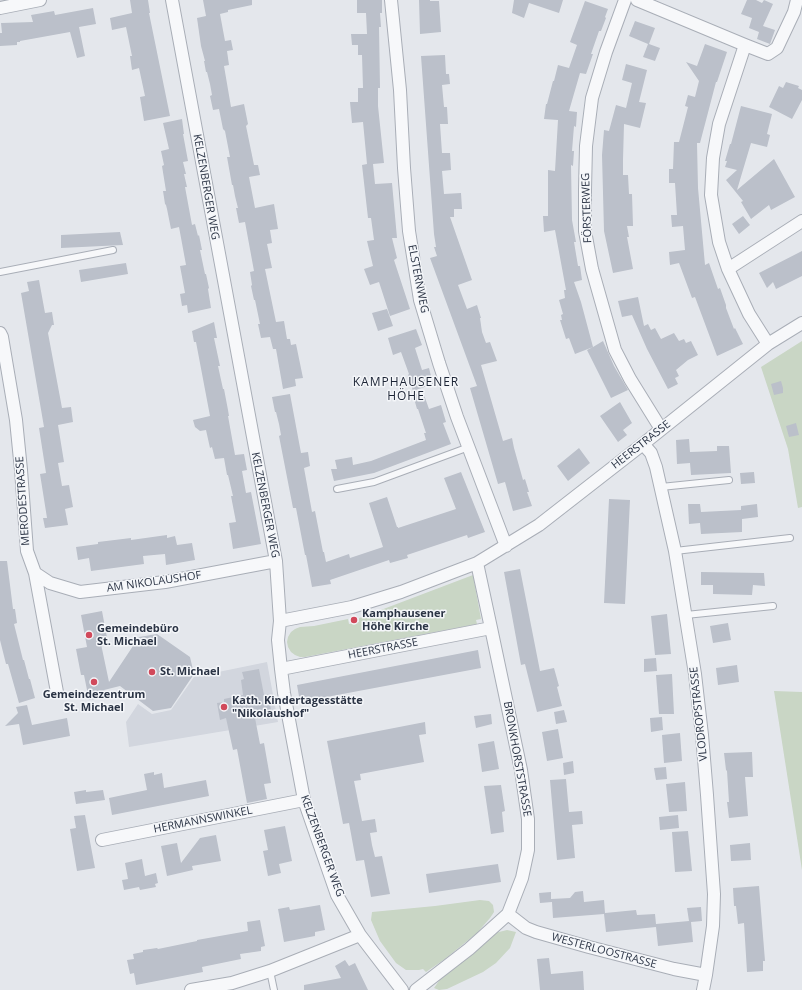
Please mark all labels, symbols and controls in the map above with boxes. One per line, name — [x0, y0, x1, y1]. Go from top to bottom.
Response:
street label: KELZENBERGER WEG — [190, 133, 222, 241]
street label: FÖRSTERWEG — [579, 173, 595, 243]
street label: ELSTERNWEG — [405, 244, 431, 314]
district label: KAMPHAUSENER HÖHE — [353, 376, 459, 404]
street label: HEERSTRASSE — [609, 418, 673, 472]
street label: KELZENBERGER WEG — [248, 451, 282, 559]
street label: MERODESTRASSE — [13, 456, 33, 546]
street label: AM NIKOLAUSHOF — [106, 569, 202, 595]
place label: Kamphausener Höhe Kirche — [362, 607, 446, 633]
marker: Kamphausener Höhe Kirche — [349, 615, 359, 625]
place label: Gemeindebüro St. Michael — [97, 622, 179, 648]
marker: Gemeindebüro St. Michael — [84, 630, 94, 640]
street label: HEERSTRASSE — [347, 636, 419, 662]
place label: St. Michael — [160, 665, 220, 679]
street label: VLODROPSTRASSE — [687, 666, 711, 762]
marker: St. Michael — [147, 667, 157, 677]
marker: Gemeindezentrum St. Michael — [89, 677, 99, 687]
place label: Gemeindezentrum St. Michael — [43, 688, 145, 714]
place label: Kath. Kindertagesstätte "Nikolaushof" — [232, 694, 363, 720]
street label: BRONKHORSTSTRASSE — [500, 700, 534, 818]
marker: Kath. Kindertagesstätte "Nikolaushof" — [219, 702, 229, 712]
street label: KELZENBERGER WEG — [297, 793, 347, 899]
street label: HERMANNSWINKEL — [152, 804, 254, 836]
street label: WESTERLOOSTRASSE — [550, 931, 658, 971]

